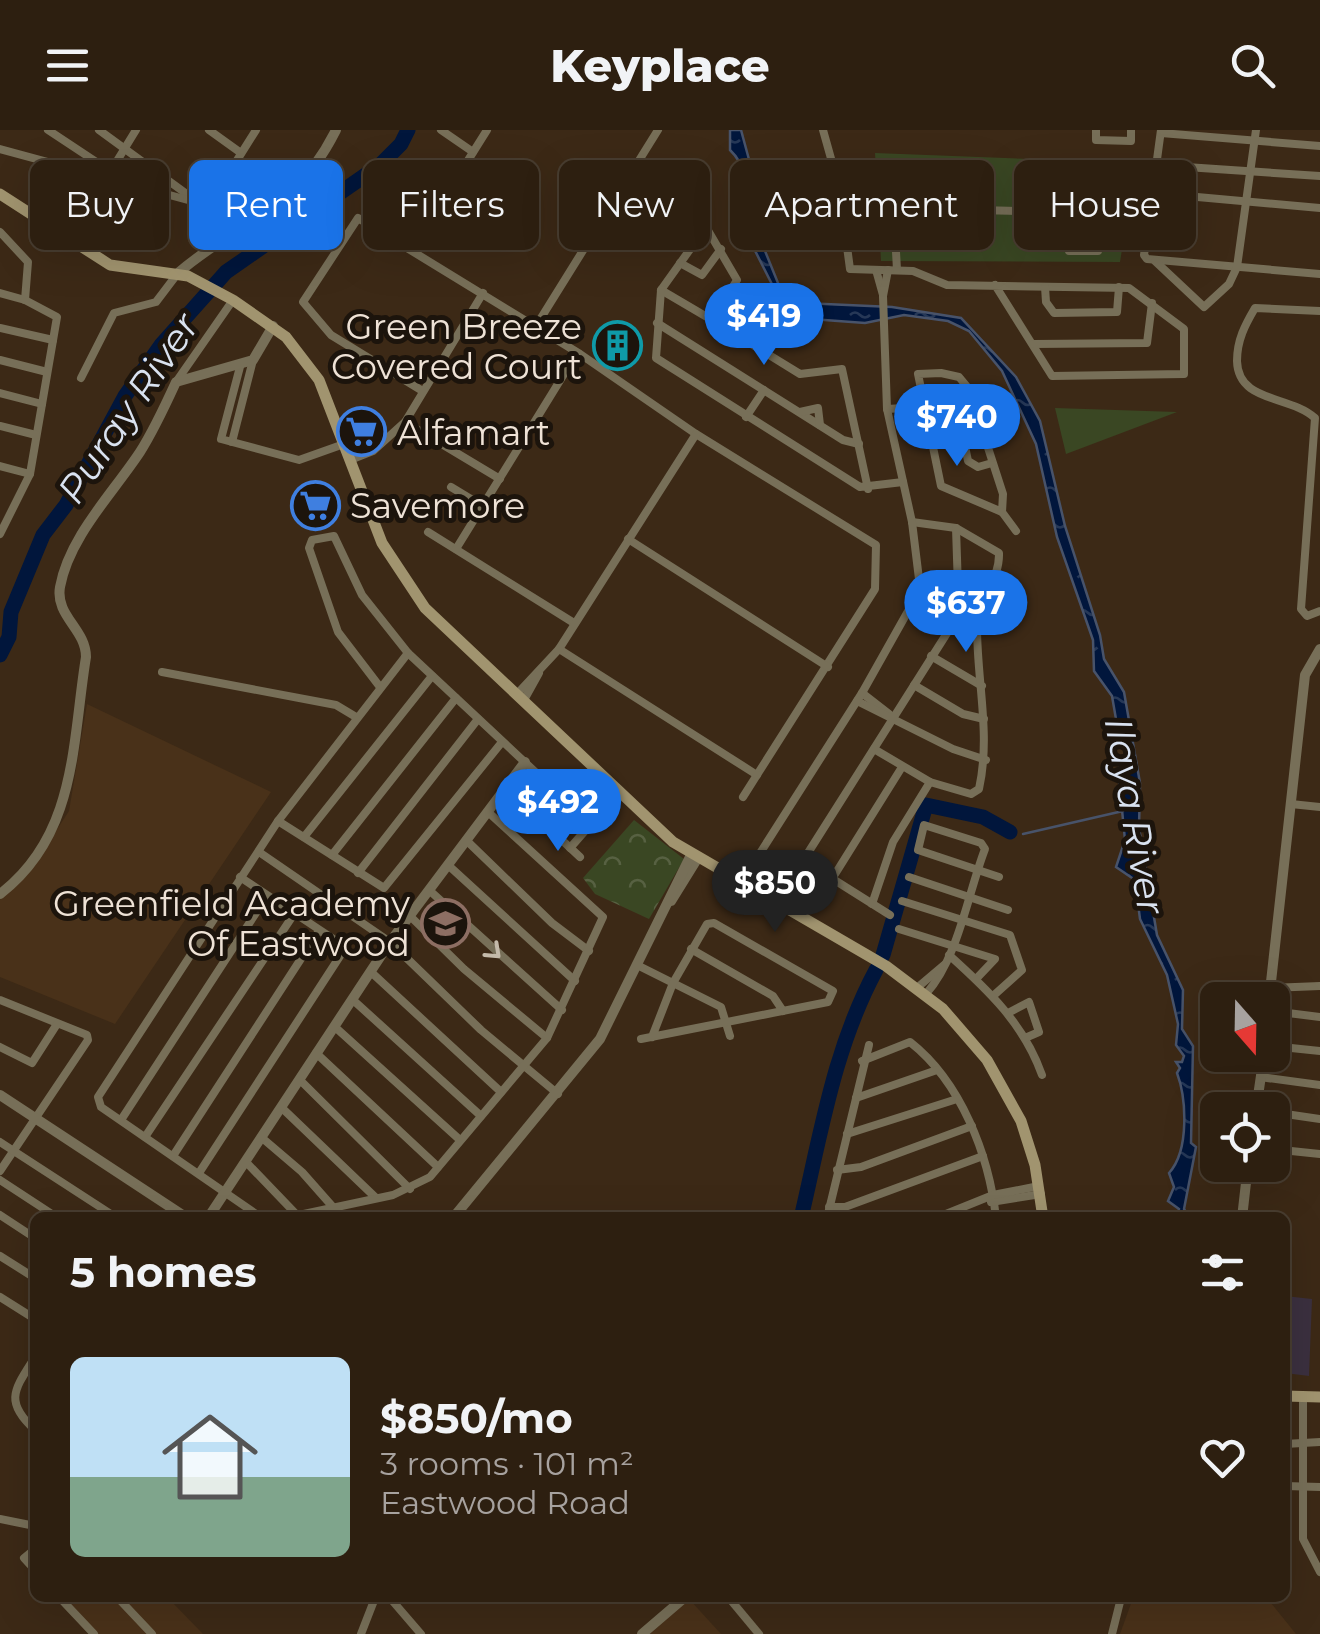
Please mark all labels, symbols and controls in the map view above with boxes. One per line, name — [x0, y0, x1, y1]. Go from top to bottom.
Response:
icon: menu — [40, 38, 95, 93]
text: Keyplace — [550, 38, 770, 93]
icon: search — [1225, 38, 1280, 93]
chip: Buy — [30, 160, 169, 250]
chip: Rent — [189, 160, 343, 250]
chip: Filters — [363, 160, 539, 250]
chip: New — [559, 160, 710, 250]
chip: Apartment — [730, 160, 994, 250]
chip: House — [1014, 160, 1196, 250]
pin: $419 — [705, 283, 823, 368]
text: $419 — [727, 296, 801, 335]
water label: Puray River — [47, 303, 209, 512]
place label: Green Breeze Covered Court — [331, 305, 582, 388]
building icon: Green Breeze Covered Court — [591, 320, 643, 372]
pin: $740 — [898, 384, 1016, 469]
text: $740 — [916, 397, 998, 436]
supermarket icon: Alfamart — [336, 406, 388, 458]
place label: Alfamart — [397, 411, 550, 454]
supermarket icon: Savemore — [289, 479, 341, 531]
place label: Savemore — [350, 484, 525, 527]
pin: $637 — [907, 570, 1025, 655]
text: $637 — [926, 583, 1006, 622]
water label: Ilaya River — [1095, 714, 1176, 919]
pin: $492 — [499, 769, 617, 854]
text: $492 — [517, 782, 599, 821]
pin: $850 — [716, 850, 834, 935]
text: $850 — [734, 863, 816, 902]
place label: Greenfield Academy Of Eastwood — [53, 882, 410, 965]
school or university icon: Greenfield Academy Of Eastwood — [419, 897, 471, 949]
one-way arrow — [482, 940, 501, 958]
north arrow — [1200, 982, 1290, 1072]
map controls — [1200, 982, 1290, 1182]
button: locate — [1200, 1092, 1290, 1182]
icon: filters — [1195, 1245, 1250, 1300]
text: 5 homes — [70, 1246, 257, 1298]
text: $850/mo — [380, 1392, 573, 1444]
icon: home — [150, 1397, 270, 1517]
icon: heart — [1195, 1430, 1250, 1485]
text: 3 rooms · 101 m² — [380, 1444, 634, 1483]
text: Eastwood Road — [380, 1483, 630, 1522]

